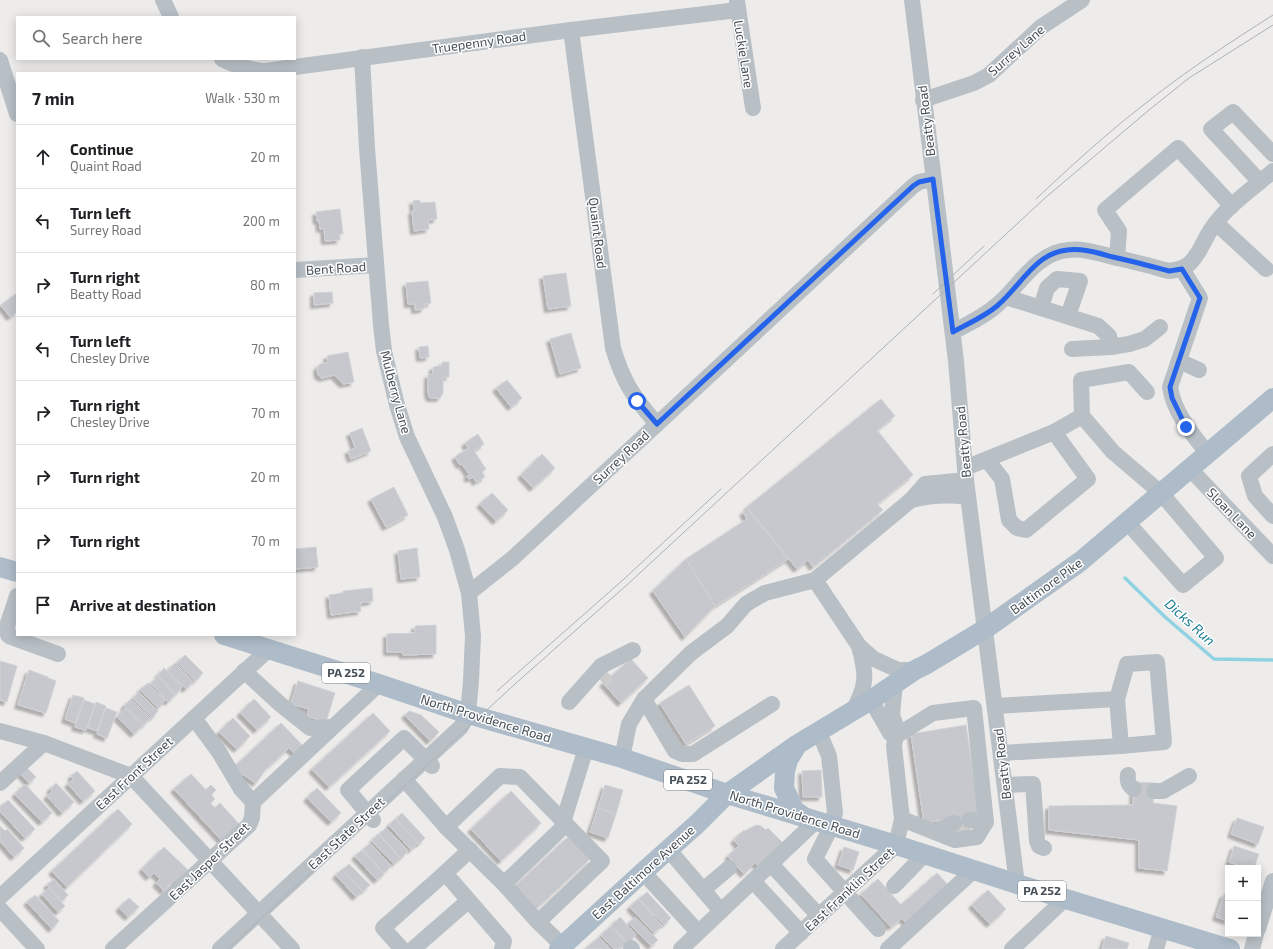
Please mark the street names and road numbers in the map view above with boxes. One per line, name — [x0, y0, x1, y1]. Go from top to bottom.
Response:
street label: Luckie Lane — [731, 19, 757, 89]
street label: Surrey Lane — [984, 21, 1048, 79]
street label: Truepenny Road — [431, 27, 527, 57]
street label: Beatty Road — [914, 85, 938, 157]
street label: Quaint Road — [586, 196, 610, 270]
street label: Bent Road — [305, 258, 367, 278]
street label: Mulberry Lane — [377, 349, 415, 435]
street label: Beatty Road — [952, 406, 974, 478]
street label: Surrey Road — [589, 427, 653, 487]
street label: Sloan Lane — [1204, 484, 1260, 542]
street label: Baltimore Pike — [1007, 554, 1085, 617]
road number: PA 252 — [322, 663, 370, 683]
street label: North Providence Road — [419, 691, 553, 745]
street label: Beatty Road — [990, 728, 1014, 800]
street label: East Front Street — [92, 733, 176, 813]
road number: PA 252 — [664, 770, 712, 790]
street label: North Providence Road — [728, 787, 862, 841]
street label: East State Street — [304, 793, 388, 873]
street label: East Jasper Street — [166, 819, 252, 903]
street label: East Baltimore Avenue — [588, 822, 698, 922]
street label: East Franklin Street — [801, 844, 897, 934]
road number: PA 252 — [1018, 881, 1066, 901]

